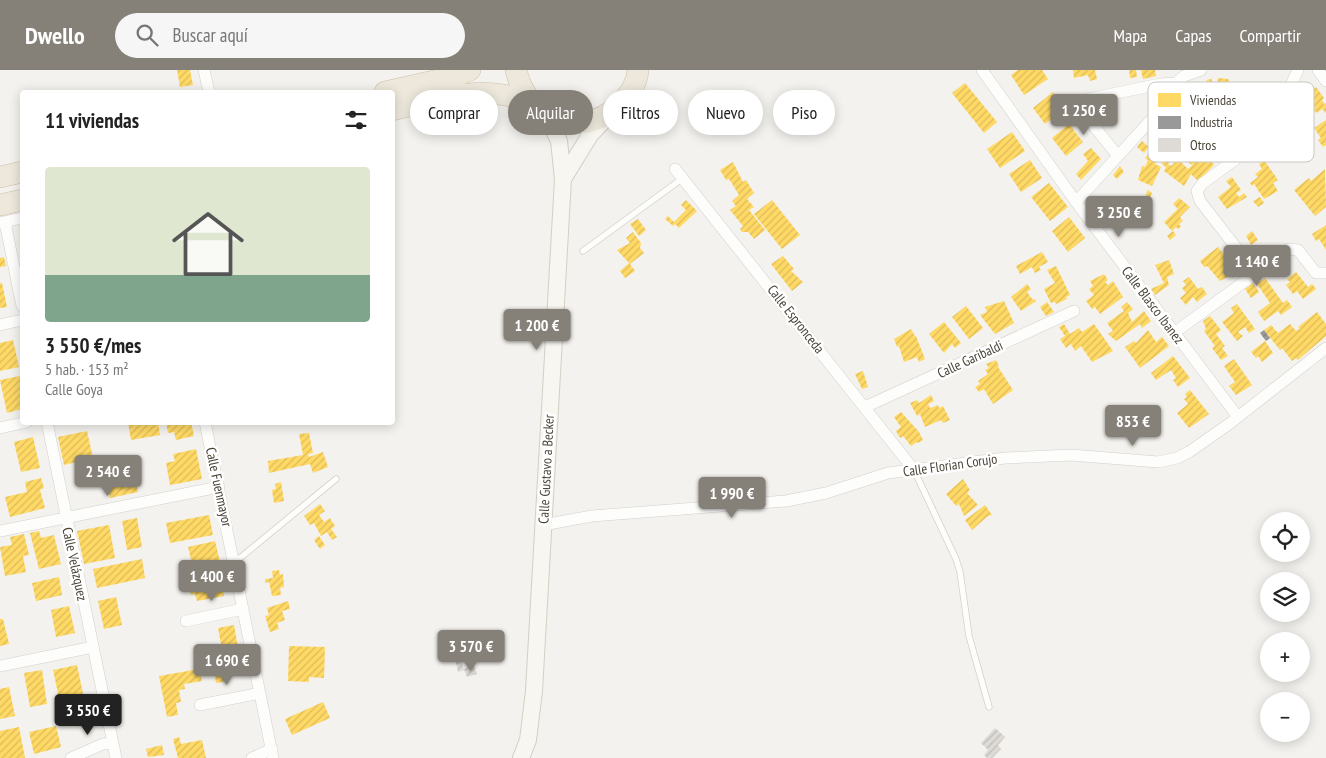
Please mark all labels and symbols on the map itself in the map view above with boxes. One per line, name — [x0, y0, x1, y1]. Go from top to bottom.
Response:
legend — [1148, 82, 1314, 162]
text: Viviendas — [1189, 91, 1237, 109]
pin: 1 250 € — [1038, 93, 1130, 136]
text: Industria — [1190, 113, 1233, 131]
text: Otros — [1190, 136, 1216, 154]
pin: 3 250 € — [1073, 196, 1165, 238]
pin: 1 140 € — [1211, 244, 1303, 287]
street label: Calle Blasco Ibanez — [1118, 263, 1188, 347]
street label: Calle Espronceda — [764, 281, 828, 357]
pin: 1 200 € — [491, 308, 583, 351]
street label: Calle Garibaldi — [934, 336, 1006, 382]
pin: 853 € — [1098, 404, 1168, 447]
street label: Calle Gustavo a Becker — [534, 414, 558, 524]
street label: Calle Fuenmayor — [202, 446, 236, 529]
street label: Calle Florian Corujo — [902, 449, 998, 481]
pin: 2 540 € — [62, 454, 154, 497]
pin: 1 990 € — [686, 476, 778, 519]
street label: Calle Velázquez — [58, 525, 92, 603]
pin: 1 400 € — [166, 560, 258, 602]
pin: 3 570 € — [425, 630, 517, 672]
pin: 1 690 € — [181, 644, 273, 686]
pin: 3 550 € — [42, 694, 134, 736]

